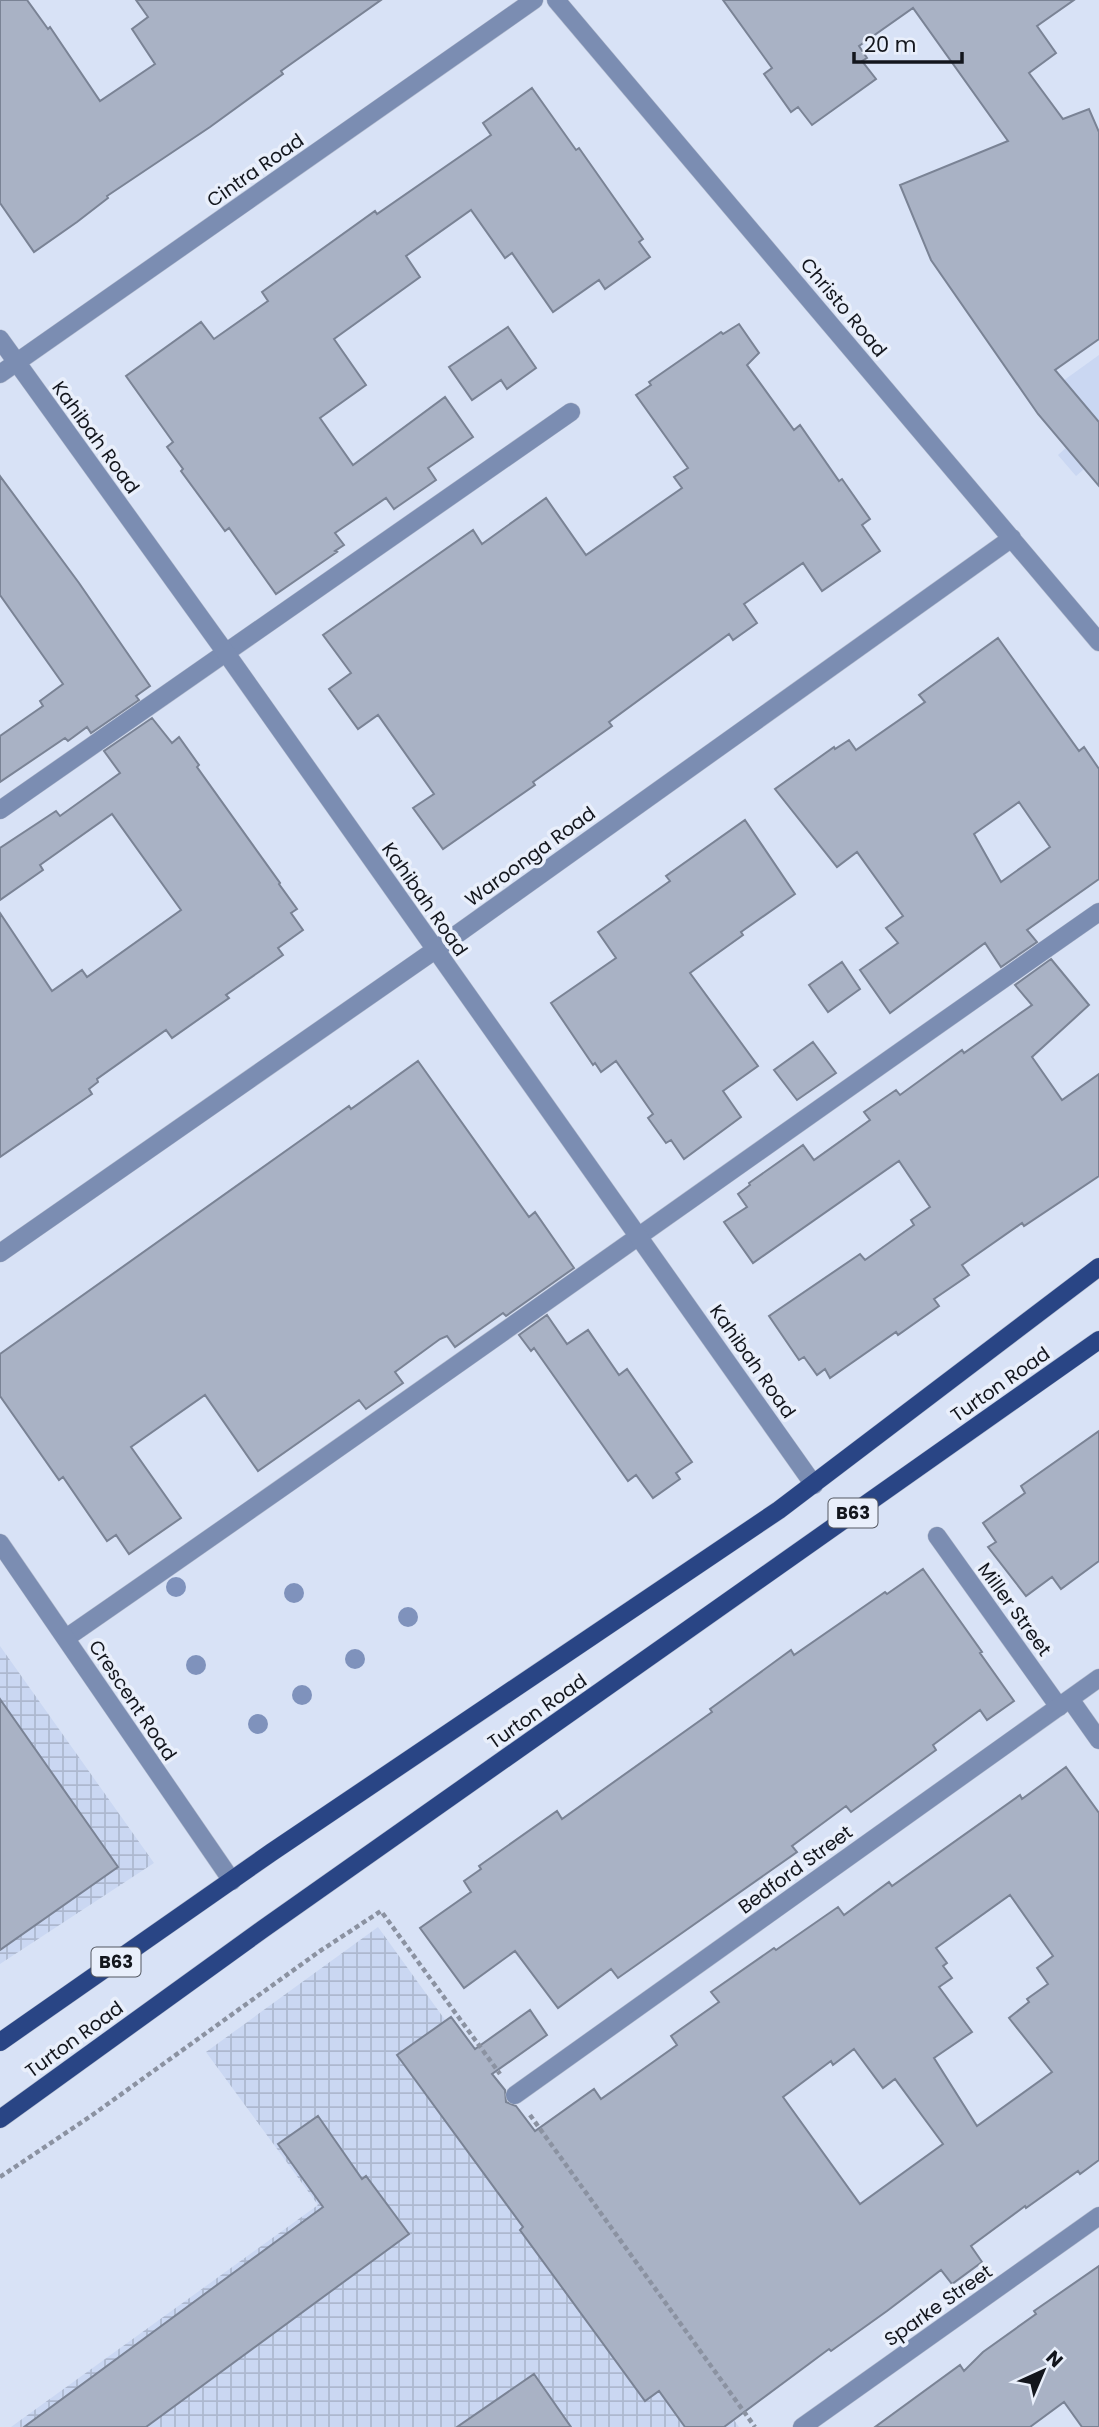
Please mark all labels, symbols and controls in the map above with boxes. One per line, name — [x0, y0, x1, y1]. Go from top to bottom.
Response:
scale bar — [854, 21, 962, 65]
text: 20 m — [864, 30, 917, 59]
street label: Cintra Road — [201, 127, 309, 214]
street label: Christo Road — [794, 252, 893, 363]
street label: Kahibah Road — [45, 375, 146, 499]
street label: Waroonga Road — [460, 800, 601, 913]
street label: Kahibah Road — [375, 837, 474, 962]
street label: Kahibah Road — [703, 1299, 802, 1424]
street label: Turton Road — [945, 1340, 1055, 1429]
road number: B63 — [828, 1498, 878, 1528]
street label: Miller Street — [971, 1557, 1058, 1662]
street label: Crescent Road — [82, 1635, 183, 1766]
street label: Turton Road — [482, 1667, 592, 1756]
street label: Bedford Street — [733, 1819, 858, 1920]
road number: B63 — [92, 1948, 140, 1976]
street label: Turton Road — [20, 1995, 129, 2084]
street label: Sparke Street — [879, 2258, 998, 2353]
north arrow — [1008, 2336, 1078, 2406]
text: N — [1040, 2344, 1069, 2374]

